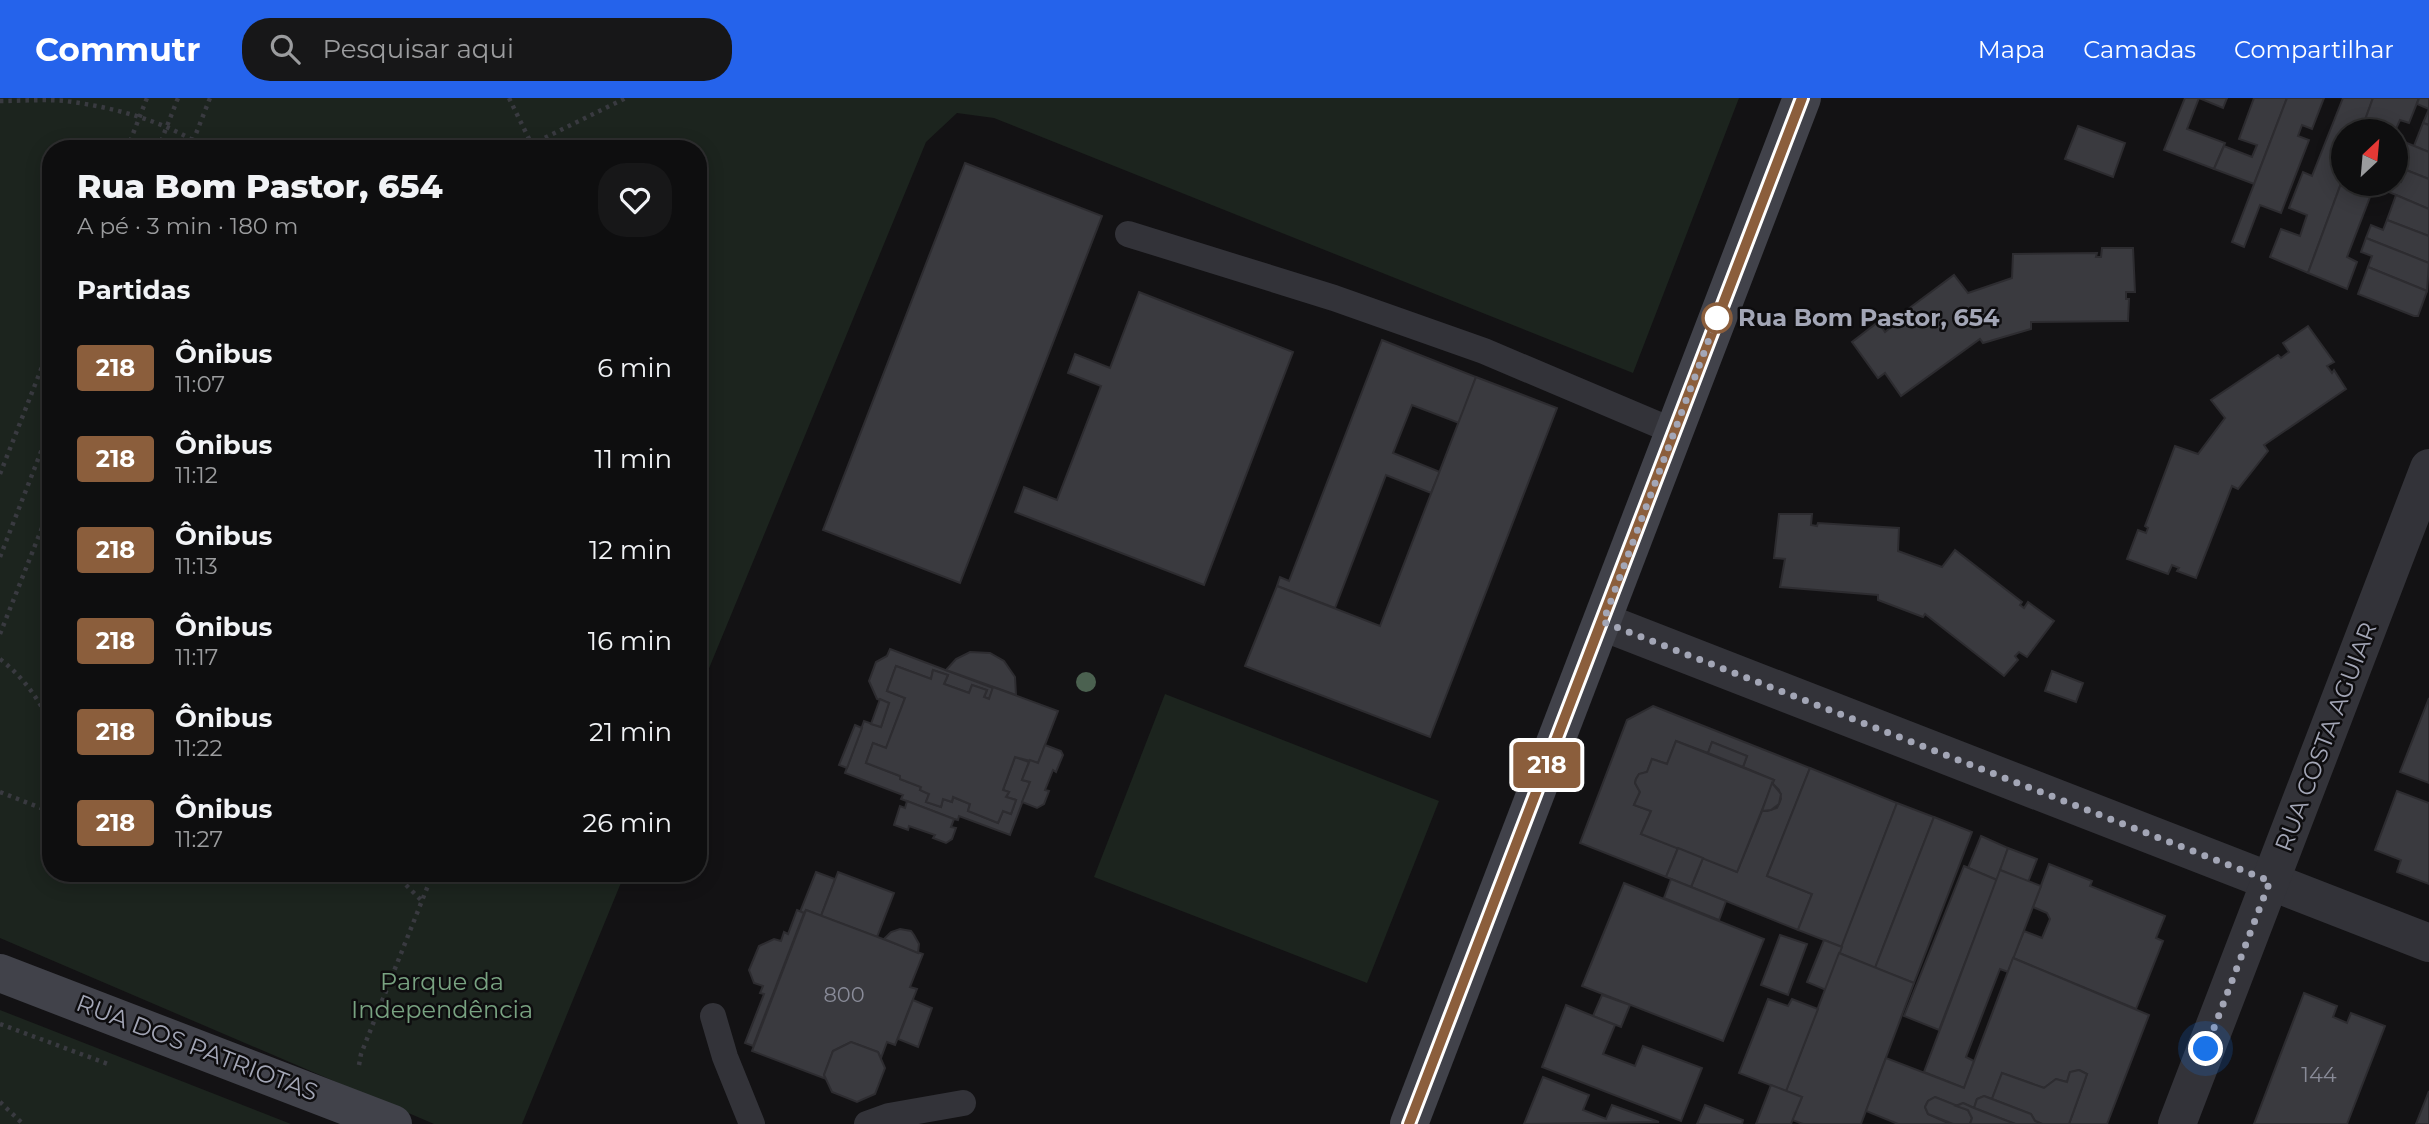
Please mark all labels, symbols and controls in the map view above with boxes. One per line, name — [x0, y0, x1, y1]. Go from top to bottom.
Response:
search box — [242, 18, 732, 81]
text: Commutr — [35, 29, 200, 69]
icon: search — [266, 30, 304, 68]
text: Pesquisar aqui — [322, 33, 514, 65]
text: Mapa — [1978, 35, 2045, 64]
text: Camadas — [2083, 35, 2196, 64]
text: Compartilhar — [2234, 35, 2394, 64]
north arrow — [2331, 119, 2408, 196]
map controls — [2331, 119, 2408, 196]
button: heart — [598, 163, 672, 237]
text: Rua Bom Pastor, 654 — [77, 166, 443, 206]
text: A pé · 3 min · 180 m — [77, 212, 298, 240]
text: Partidas — [77, 274, 190, 306]
marker: Rua Bom Pastor, 654 — [1702, 303, 1732, 333]
place label: Rua Bom Pastor, 654 — [1738, 303, 2000, 332]
text: Ônibus — [175, 338, 272, 370]
text: 6 min — [597, 352, 672, 384]
text: 218 — [96, 353, 135, 382]
text: 11:07 — [175, 370, 225, 398]
text: Ônibus — [175, 429, 272, 461]
text: 11 min — [594, 443, 672, 475]
text: 218 — [96, 444, 135, 473]
text: 11:12 — [175, 461, 218, 489]
text: Ônibus — [175, 520, 272, 552]
text: 12 min — [589, 534, 672, 566]
text: 218 — [96, 535, 135, 564]
text: 11:13 — [175, 552, 218, 580]
text: Ônibus — [175, 611, 272, 643]
street label: RUA COSTA AGUIAR — [2268, 618, 2383, 855]
text: 16 min — [588, 625, 672, 657]
text: 218 — [96, 626, 135, 655]
text: 11:17 — [175, 643, 218, 671]
text: Ônibus — [175, 702, 272, 734]
text: 21 min — [589, 716, 672, 748]
text: 218 — [96, 717, 135, 746]
text: 11:22 — [175, 734, 223, 762]
line badge: 218 — [1507, 742, 1587, 788]
text: 218 — [1527, 750, 1567, 779]
text: Ônibus — [175, 793, 272, 825]
text: 26 min — [582, 807, 672, 839]
text: 218 — [96, 808, 135, 837]
text: 11:27 — [175, 825, 223, 853]
park label: Parque da Independência — [351, 967, 533, 1024]
house number: 800 — [823, 982, 865, 1007]
street label: RUA DOS PATRIOTAS — [72, 988, 322, 1107]
your location — [2188, 1031, 2223, 1066]
house number: 144 — [2301, 1062, 2337, 1087]

